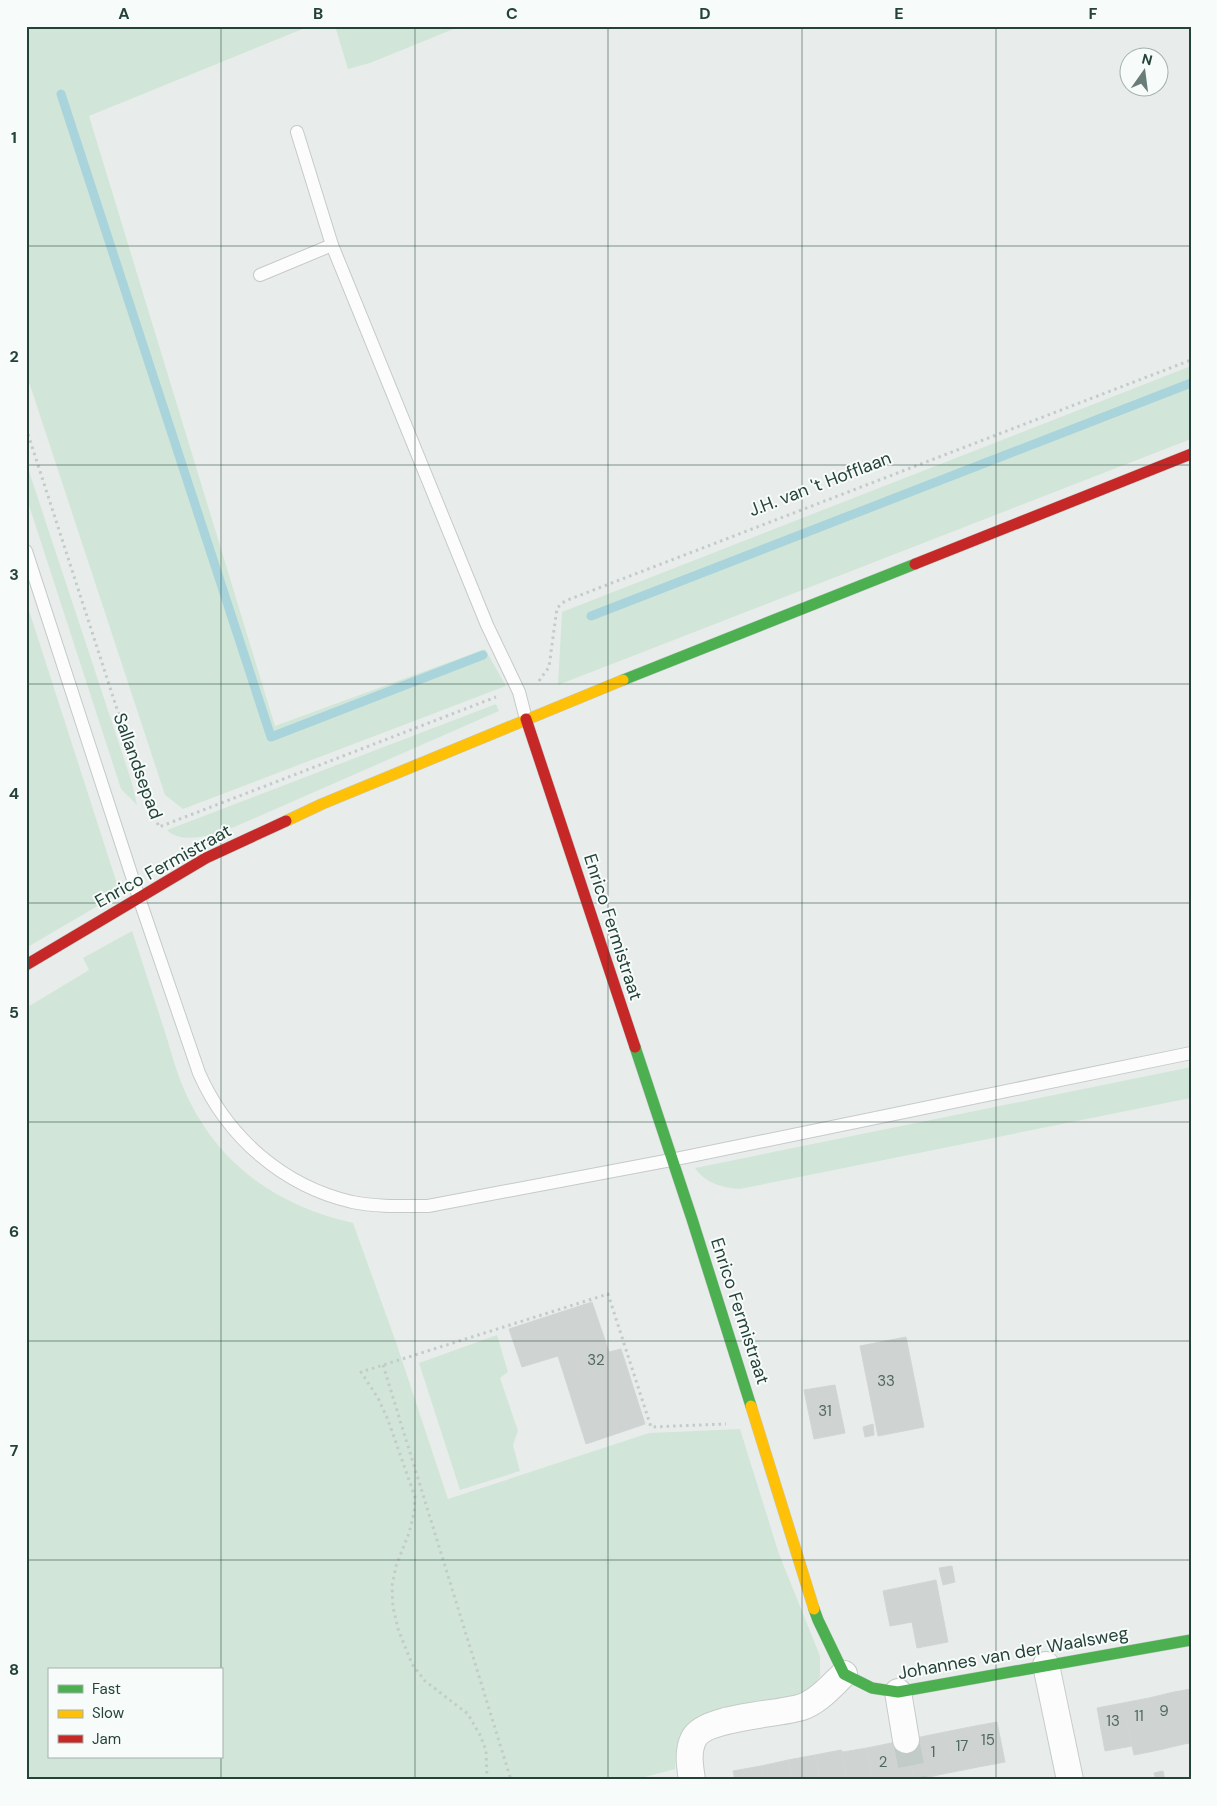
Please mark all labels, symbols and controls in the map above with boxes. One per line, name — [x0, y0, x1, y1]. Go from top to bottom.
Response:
text: A — [118, 3, 130, 24]
text: B — [313, 3, 323, 24]
text: C — [506, 3, 518, 24]
text: D — [699, 3, 711, 24]
text: E — [894, 3, 904, 24]
text: F — [1089, 3, 1098, 24]
north arrow — [1120, 48, 1170, 98]
text: N — [1140, 49, 1154, 69]
text: 1 — [11, 127, 17, 148]
text: 2 — [9, 346, 19, 367]
street label: J.H. van 't Hofflaan — [745, 446, 895, 522]
text: 3 — [9, 564, 19, 585]
street label: Sallandsepad — [108, 710, 168, 822]
text: 4 — [9, 783, 19, 804]
street label: Enrico Fermistraat — [90, 819, 236, 913]
street label: Enrico Fermistraat — [578, 851, 648, 1003]
text: 5 — [9, 1002, 19, 1023]
text: 6 — [9, 1221, 19, 1242]
street label: Enrico Fermistraat — [705, 1235, 775, 1387]
house number: 32 — [587, 1350, 605, 1370]
house number: 33 — [877, 1371, 895, 1391]
house number: 31 — [818, 1401, 832, 1421]
text: 7 — [10, 1440, 19, 1461]
street label: Johannes van der Waalsweg — [896, 1621, 1130, 1685]
text: 8 — [9, 1659, 19, 1680]
legend — [48, 1668, 222, 1758]
text: Fast — [92, 1679, 121, 1699]
house number: 9 — [1159, 1701, 1169, 1721]
text: Slow — [92, 1703, 125, 1723]
house number: 11 — [1134, 1706, 1144, 1726]
house number: 13 — [1106, 1711, 1120, 1731]
text: Jam — [92, 1729, 121, 1749]
house number: 15 — [981, 1730, 995, 1750]
house number: 17 — [956, 1736, 968, 1756]
house number: 1 — [931, 1742, 935, 1762]
house number: 2 — [879, 1752, 887, 1772]

